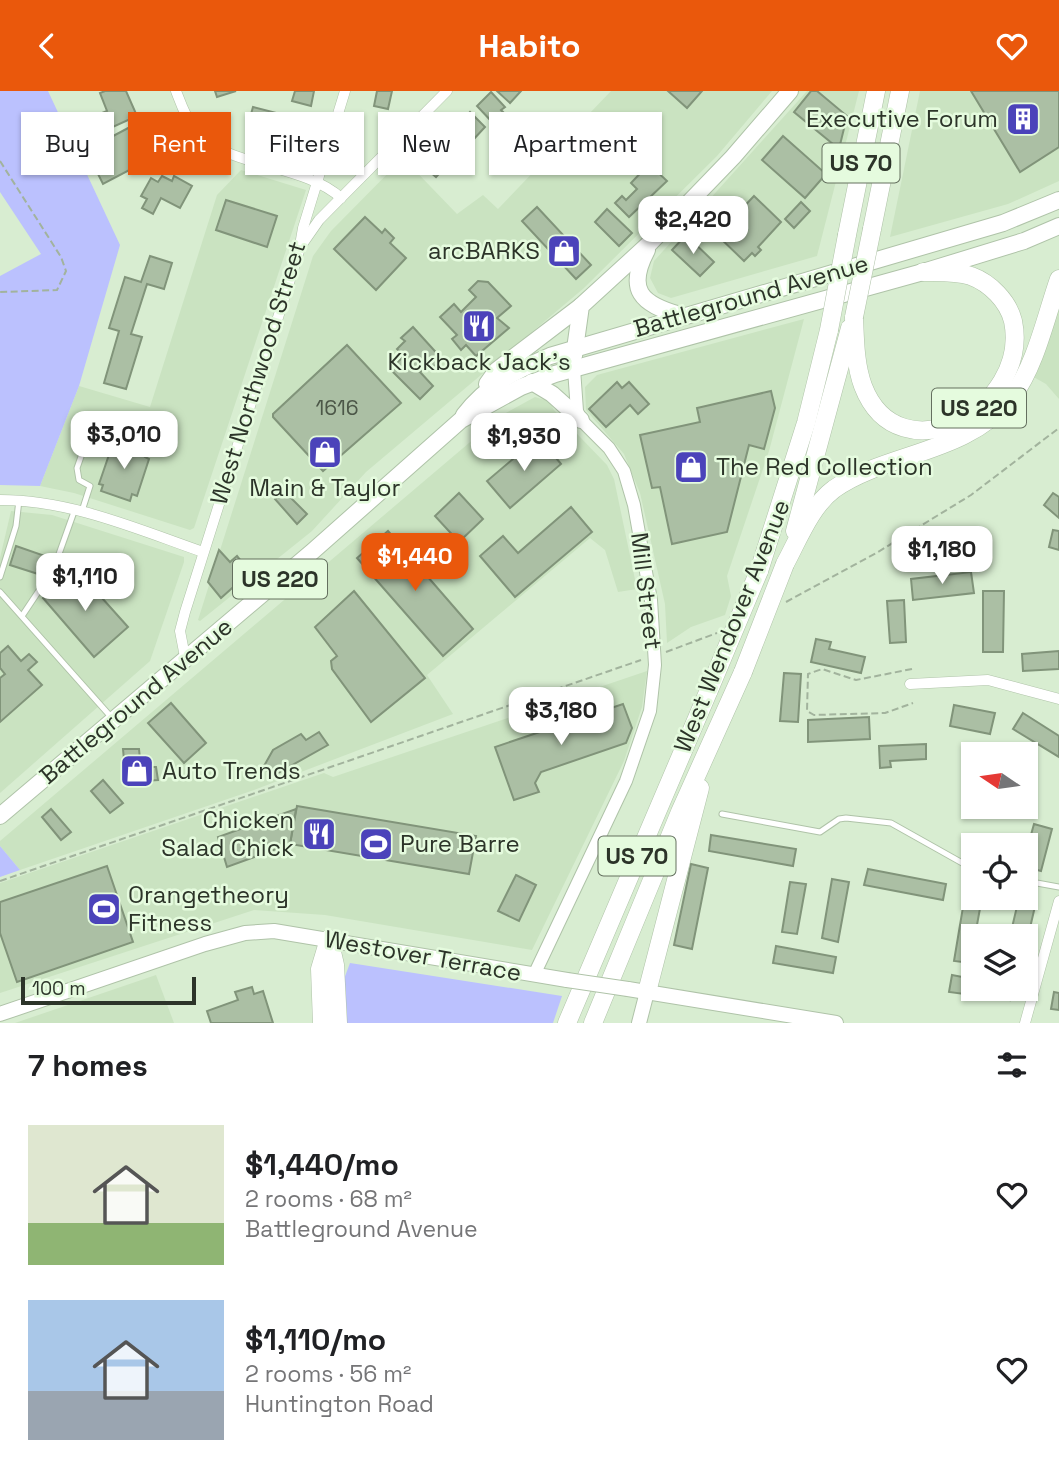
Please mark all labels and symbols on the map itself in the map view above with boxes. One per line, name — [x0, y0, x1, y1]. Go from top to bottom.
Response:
building icon: Executive Forum — [1004, 100, 1042, 138]
place label: Executive Forum — [806, 103, 998, 134]
road number: US 70 — [822, 144, 900, 183]
pin: $2,420 — [636, 197, 750, 256]
shop icon: arcBARKS — [545, 232, 583, 270]
place label: arcBARKS — [428, 235, 540, 266]
street label: West Northwood Street — [203, 238, 312, 508]
street label: Battleground Avenue — [630, 247, 872, 344]
restaurant icon: Kickback Jack's — [460, 307, 498, 345]
place label: Kickback Jack's — [387, 346, 571, 377]
road number: US 220 — [932, 389, 1026, 427]
house number: 1616 — [315, 394, 359, 421]
pin: $3,010 — [67, 411, 181, 471]
pin: $1,930 — [467, 413, 581, 473]
shop icon: Main & Taylor — [306, 433, 344, 471]
shop icon: The Red Collection — [672, 448, 710, 486]
place label: The Red Collection — [716, 451, 933, 482]
place label: Main & Taylor — [249, 472, 401, 503]
street label: West Wendover Avenue — [667, 495, 796, 757]
pin: $1,180 — [885, 526, 999, 586]
street label: Mill Street — [624, 531, 669, 651]
pin: $1,440 — [358, 533, 472, 593]
pin: $1,110 — [28, 553, 142, 613]
road number: US 220 — [233, 559, 327, 599]
street label: Battleground Avenue — [33, 611, 239, 791]
pin: $3,180 — [504, 687, 618, 747]
north arrow — [961, 742, 1038, 819]
shop icon: Auto Trends — [118, 752, 156, 790]
place label: Auto Trends — [162, 755, 301, 786]
place label: Chicken Salad Chick — [161, 804, 294, 863]
restaurant icon: Chicken Salad Chick — [300, 815, 338, 853]
sports icon: Pure Barre — [357, 825, 395, 863]
place label: Pure Barre — [400, 828, 520, 859]
road number: US 70 — [598, 837, 676, 876]
place label: Orangetheory Fitness — [128, 879, 289, 938]
sports icon: Orangetheory Fitness — [85, 890, 123, 928]
street label: Westover Terrace — [322, 923, 524, 988]
scale bar — [21, 974, 196, 1006]

